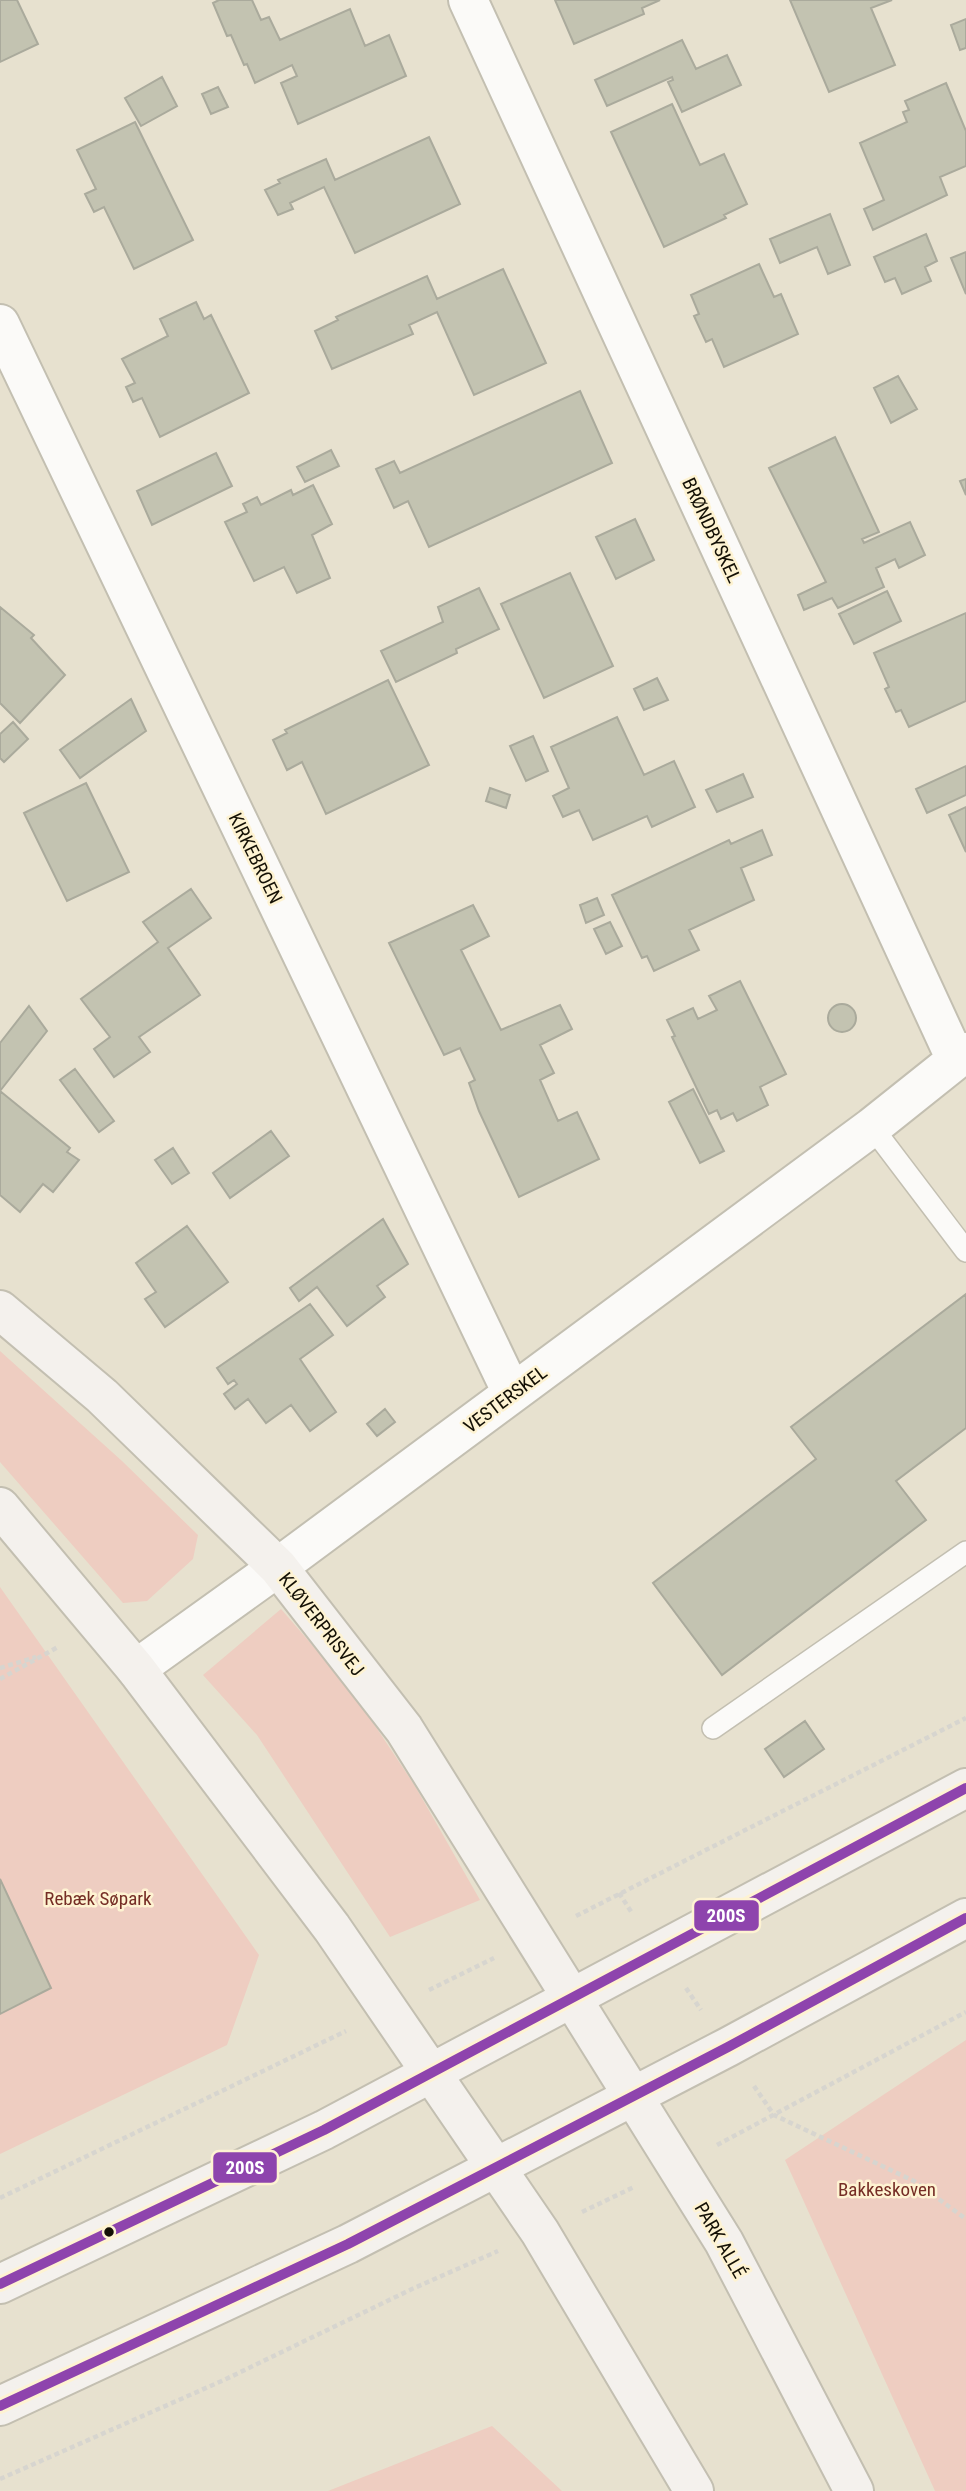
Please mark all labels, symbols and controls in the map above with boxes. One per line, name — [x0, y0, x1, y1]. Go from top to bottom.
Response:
street label: BRØNDBYSKEL — [677, 474, 746, 586]
street label: KIRKEBROEN — [224, 809, 287, 907]
street label: VESTERSKEL — [459, 1361, 551, 1438]
street label: KLØVERPRISVEJ — [274, 1568, 369, 1681]
park label: Rebæk Søpark — [44, 1887, 152, 1910]
line badge: 200S — [693, 1899, 760, 1932]
text: 200S — [706, 1904, 746, 1927]
line badge: 200S — [212, 2151, 278, 2184]
text: 200S — [225, 2156, 265, 2179]
park label: Bakkeskoven — [838, 2178, 936, 2201]
street label: PARK ALLÉ — [690, 2198, 751, 2282]
unlabelled marker — [102, 2225, 116, 2239]

